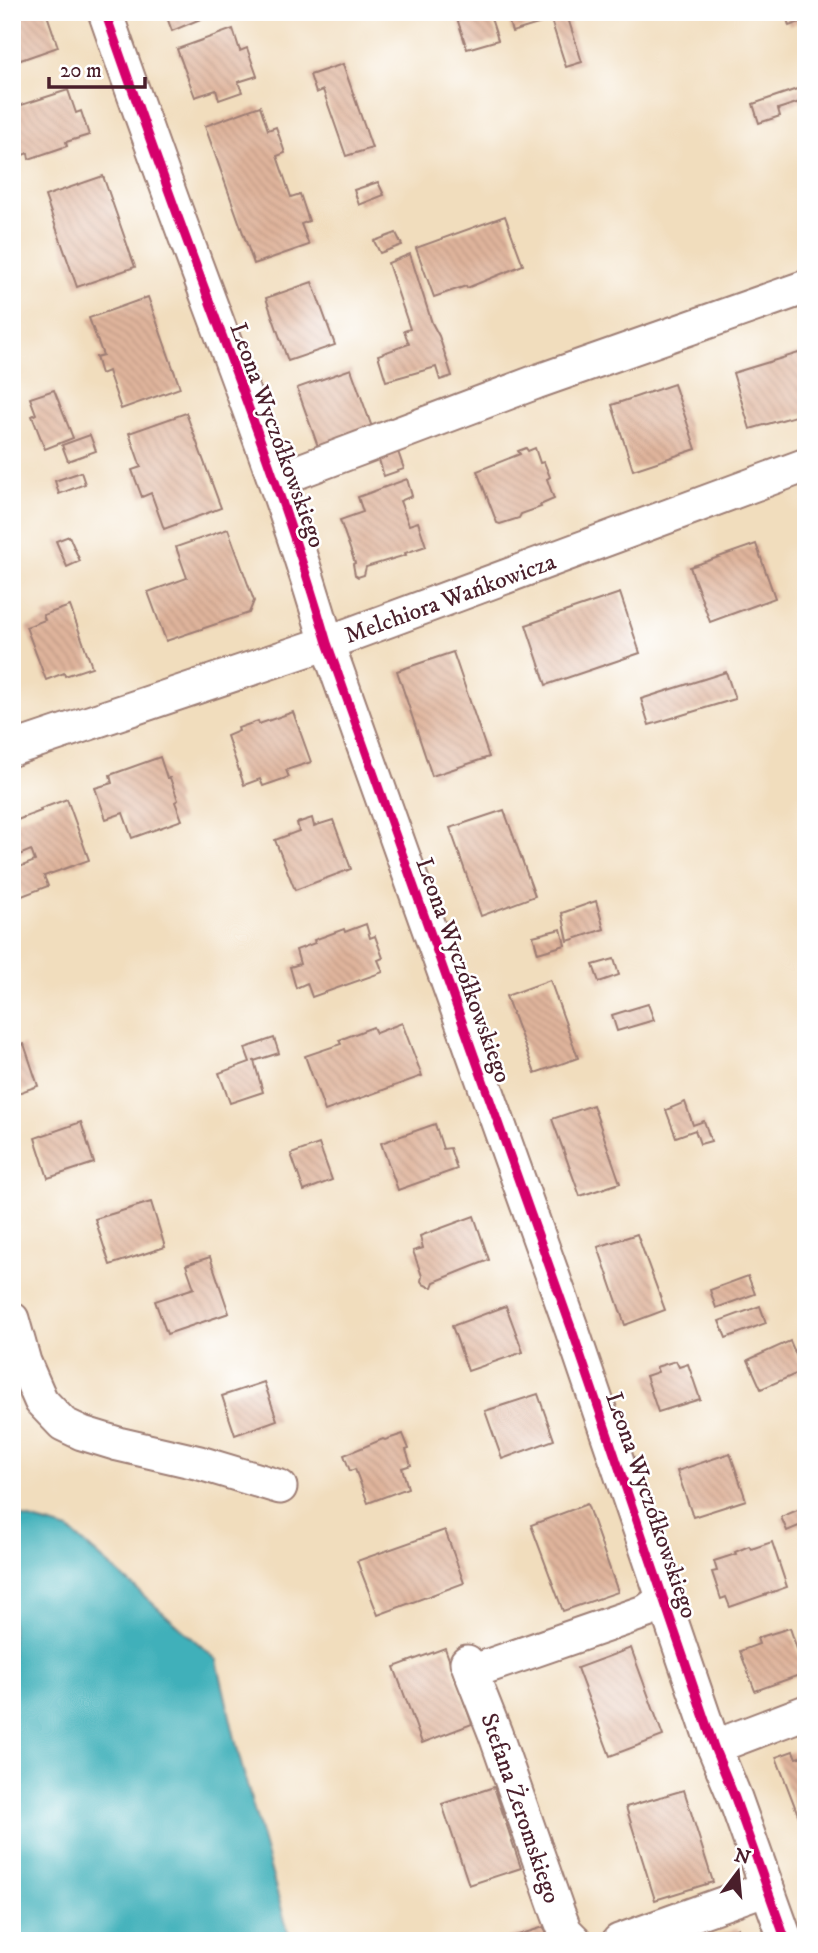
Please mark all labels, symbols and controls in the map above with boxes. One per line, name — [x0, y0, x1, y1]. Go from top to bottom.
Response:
scale bar — [49, 46, 145, 90]
text: 20 m — [60, 58, 102, 84]
street label: Leona Wyczółkowskiego — [222, 319, 332, 552]
street label: Melchiora Wańkowicza — [341, 546, 561, 651]
street label: Leona Wyczółkowskiego — [408, 854, 518, 1087]
street label: Leona Wyczółkowskiego — [598, 1388, 704, 1622]
street label: Stefana Żeromskiego — [473, 1709, 568, 1907]
north arrow — [702, 1838, 772, 1908]
text: N — [732, 1844, 753, 1870]

